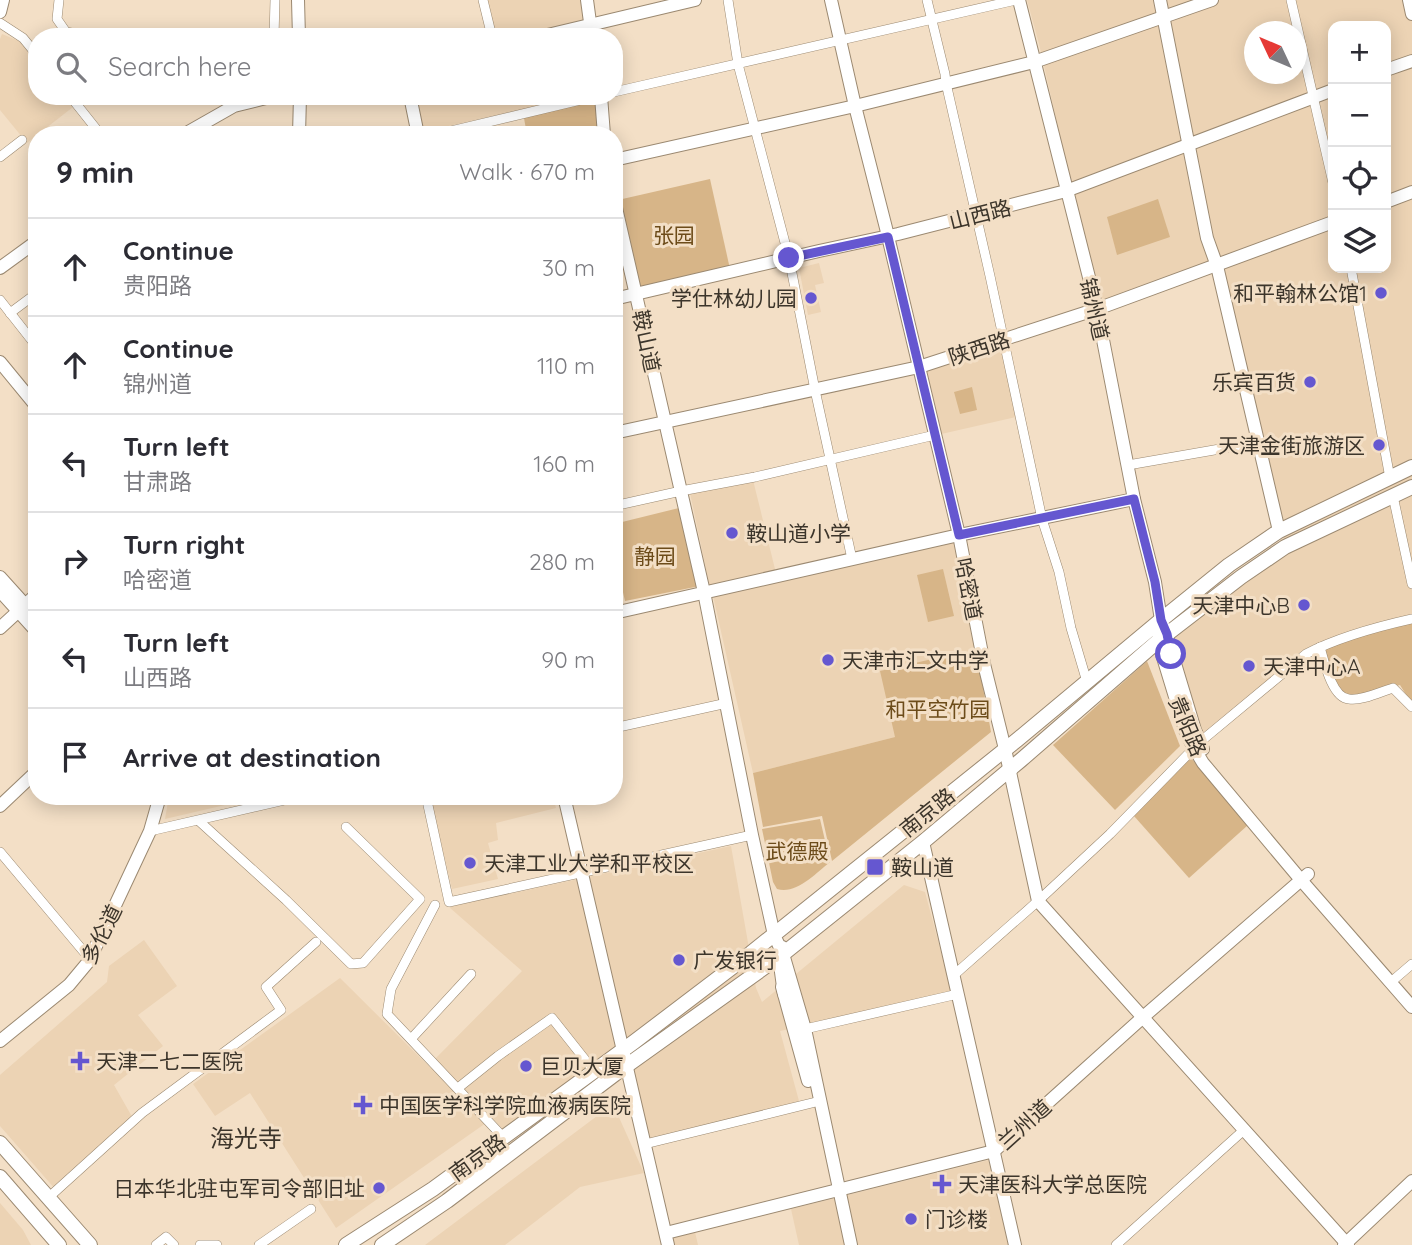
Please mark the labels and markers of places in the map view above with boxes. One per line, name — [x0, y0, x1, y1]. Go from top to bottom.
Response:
place label: 和平翰林公馆1 — [1233, 280, 1367, 306]
place label: 学仕林幼儿园 — [671, 285, 797, 311]
marker: 和平翰林公馆1 — [1373, 285, 1389, 301]
marker: 学仕林幼儿园 — [803, 290, 819, 306]
place label: 乐宾百货 — [1212, 369, 1296, 395]
marker: 乐宾百货 — [1302, 374, 1318, 390]
place label: 天津金街旅游区 — [1218, 432, 1365, 458]
marker: 天津金街旅游区 — [1371, 437, 1387, 453]
place label: 鞍山道小学 — [746, 520, 851, 546]
marker: 鞍山道小学 — [724, 525, 740, 541]
place label: 天津中心B — [1192, 592, 1290, 618]
marker: 天津中心B — [1296, 597, 1312, 613]
place label: 天津市汇文中学 — [842, 647, 989, 673]
marker: 天津市汇文中学 — [820, 652, 836, 668]
place label: 天津中心A — [1263, 653, 1361, 679]
marker: 天津中心A — [1241, 658, 1257, 674]
place label: 天津工业大学和平校区 — [484, 850, 694, 876]
place label: 鞍山道 — [891, 854, 954, 880]
marker: 天津工业大学和平校区 — [462, 855, 478, 871]
marker: 鞍山道 — [865, 857, 885, 877]
place label: 广发银行 — [693, 947, 777, 973]
marker: 广发银行 — [671, 952, 687, 968]
place label: 天津二七二医院 — [96, 1048, 243, 1074]
marker: 天津二七二医院 — [70, 1051, 90, 1071]
place label: 巨贝大厦 — [540, 1053, 624, 1079]
marker: 巨贝大厦 — [518, 1058, 534, 1074]
place label: 中国医学科学院血液病医院 — [379, 1092, 631, 1118]
marker: 中国医学科学院血液病医院 — [353, 1095, 373, 1115]
place label: 天津医科大学总医院 — [958, 1171, 1147, 1197]
marker: 天津医科大学总医院 — [932, 1174, 952, 1194]
place label: 日本华北驻屯军司令部旧址 — [113, 1175, 365, 1201]
marker: 日本华北驻屯军司令部旧址 — [371, 1180, 387, 1196]
place label: 门诊楼 — [925, 1206, 988, 1232]
marker: 门诊楼 — [903, 1211, 919, 1227]

